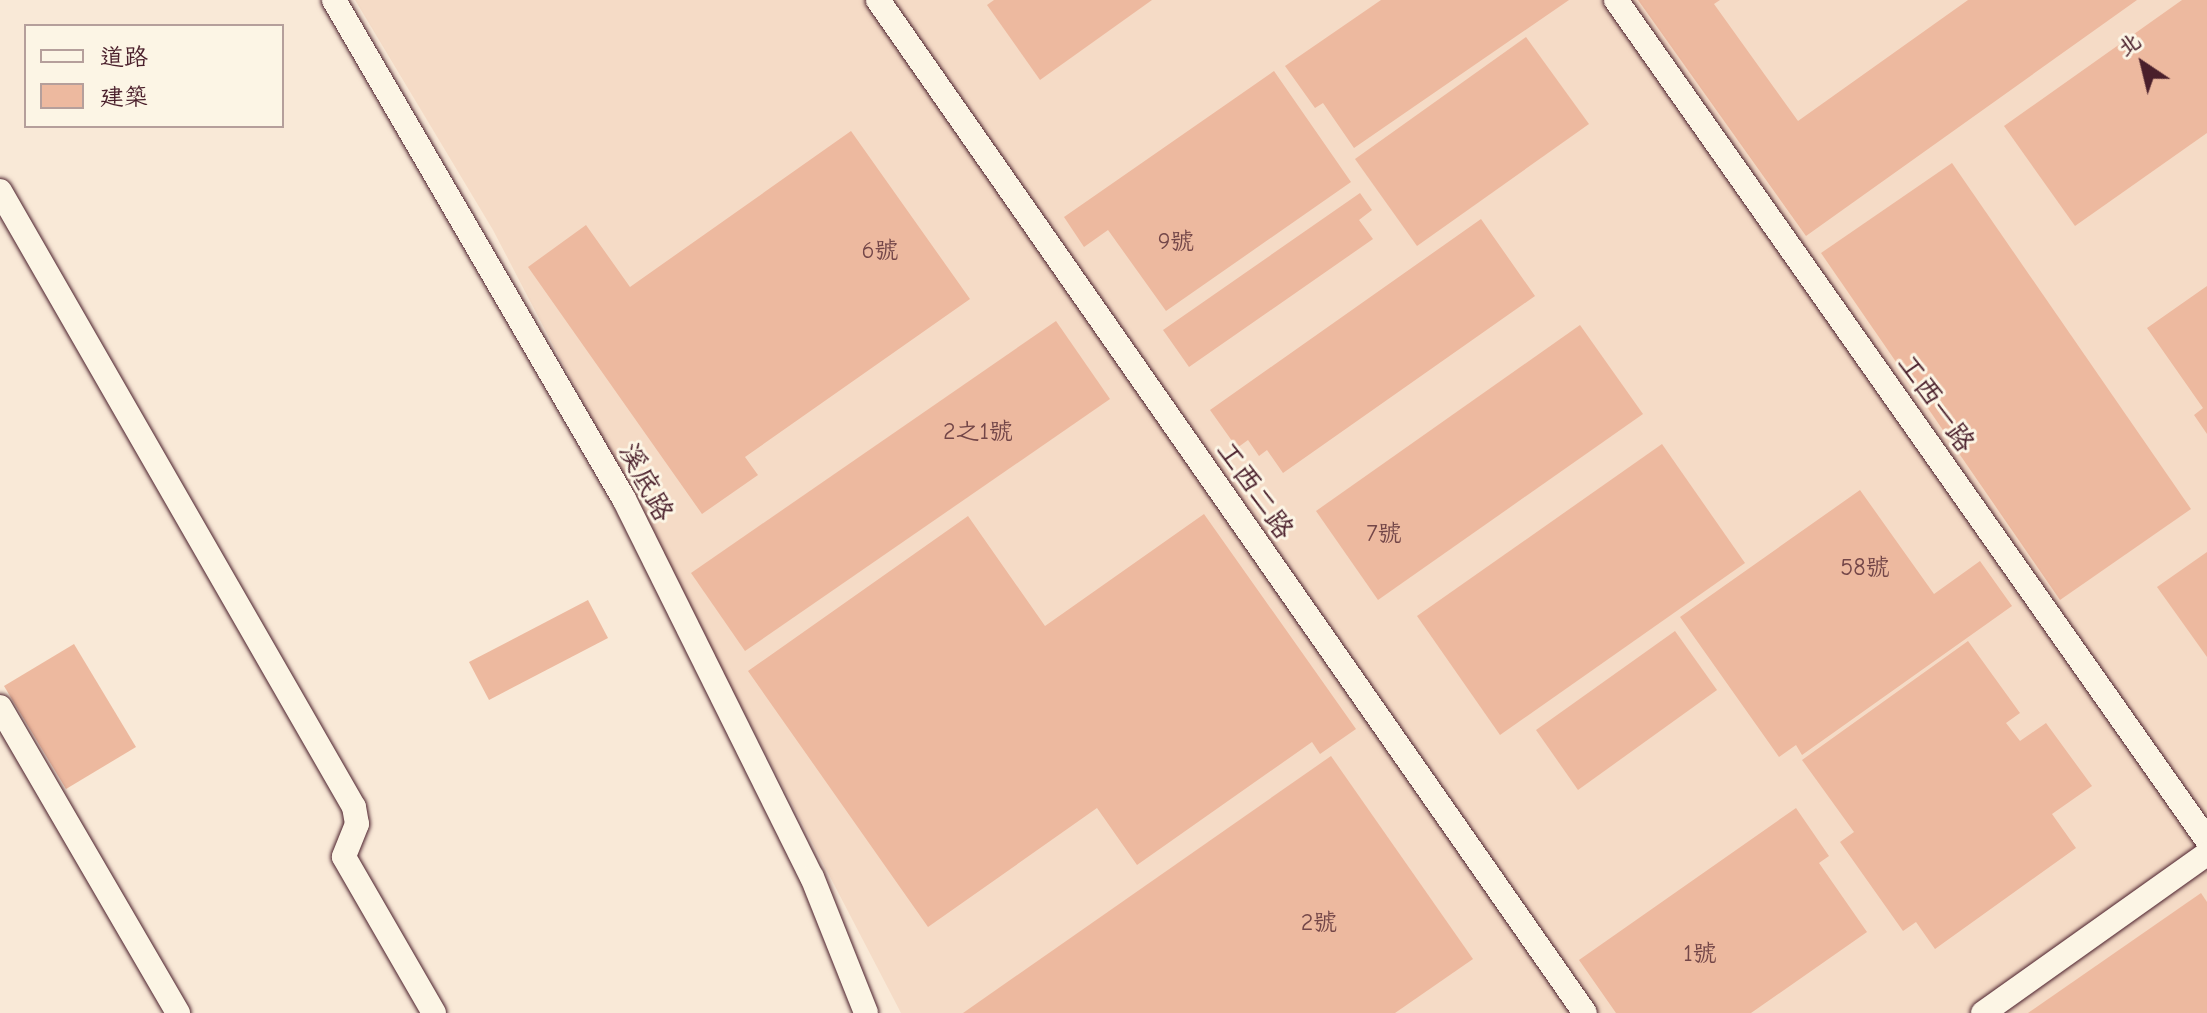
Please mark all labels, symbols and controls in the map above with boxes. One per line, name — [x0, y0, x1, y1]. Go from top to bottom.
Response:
legend — [24, 24, 284, 128]
north arrow — [2103, 24, 2183, 104]
text: 北 — [2113, 27, 2146, 61]
text: 道路 — [100, 43, 148, 71]
text: 建築 — [100, 83, 148, 111]
house number: 9號 — [1158, 228, 1194, 256]
house number: 6號 — [861, 237, 899, 265]
street label: 工西一路 — [1890, 347, 1982, 459]
house number: 2之1號 — [943, 418, 1013, 446]
street label: 工西二路 — [1209, 434, 1301, 546]
street label: 溪底路 — [611, 437, 681, 527]
house number: 7號 — [1366, 520, 1402, 548]
house number: 58號 — [1840, 554, 1890, 582]
house number: 2號 — [1301, 909, 1337, 937]
house number: 1號 — [1683, 940, 1717, 968]

